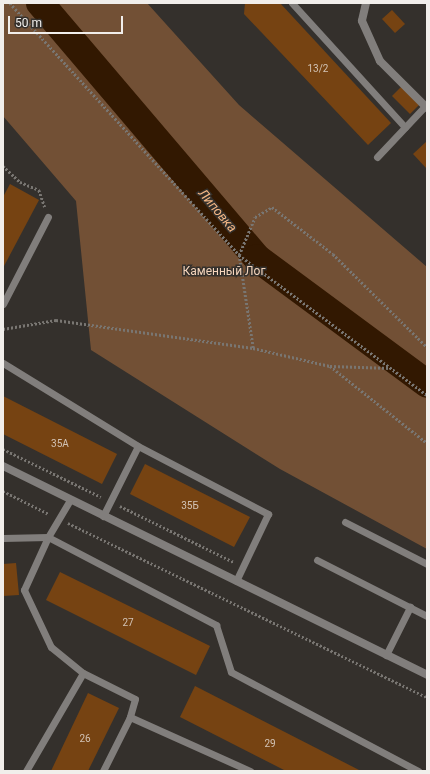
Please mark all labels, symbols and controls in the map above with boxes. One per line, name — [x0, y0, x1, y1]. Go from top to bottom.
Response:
scale bar — [10, 8, 125, 34]
text: 50 m — [15, 16, 42, 30]
house number: 13/2 — [308, 63, 328, 75]
water label: Липовка — [194, 186, 240, 236]
park label: Каменный Лог — [183, 265, 265, 279]
house number: 35А — [51, 438, 69, 450]
house number: 35Б — [181, 500, 199, 512]
house number: 27 — [122, 617, 134, 629]
house number: 26 — [79, 733, 91, 745]
house number: 29 — [264, 738, 276, 750]

